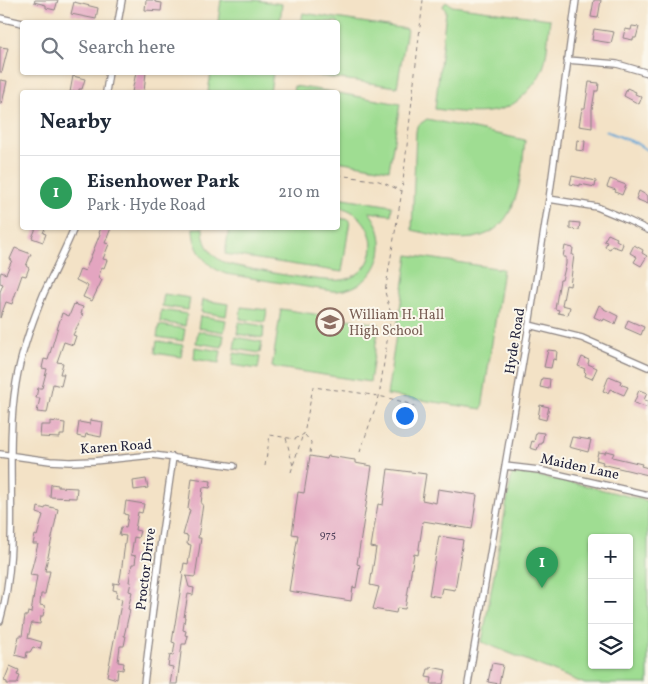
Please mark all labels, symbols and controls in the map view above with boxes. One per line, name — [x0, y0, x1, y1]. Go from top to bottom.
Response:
search box — [20, 20, 340, 75]
icon: search — [38, 34, 66, 62]
text: Search here — [78, 35, 175, 61]
text: Nearby — [40, 108, 111, 137]
text: Eisenhower Park — [87, 169, 240, 195]
text: 1 — [53, 182, 59, 204]
text: 210 m — [278, 182, 320, 204]
text: Park · Hyde Road — [87, 195, 206, 217]
place label: William H. Hall High School — [349, 306, 444, 341]
school or university icon: William H. Hall High School — [315, 307, 345, 337]
street label: Hyde Road — [501, 307, 530, 376]
your location — [392, 403, 418, 429]
street label: Karen Road — [80, 436, 153, 459]
street label: Maiden Lane — [539, 450, 621, 485]
street label: Proctor Drive — [132, 527, 161, 611]
house number: 975 — [320, 528, 336, 543]
map controls — [588, 534, 633, 669]
button: + — [588, 534, 633, 579]
pin: 1 — [526, 547, 558, 588]
button: − — [588, 579, 633, 624]
button: layers — [588, 624, 633, 669]

